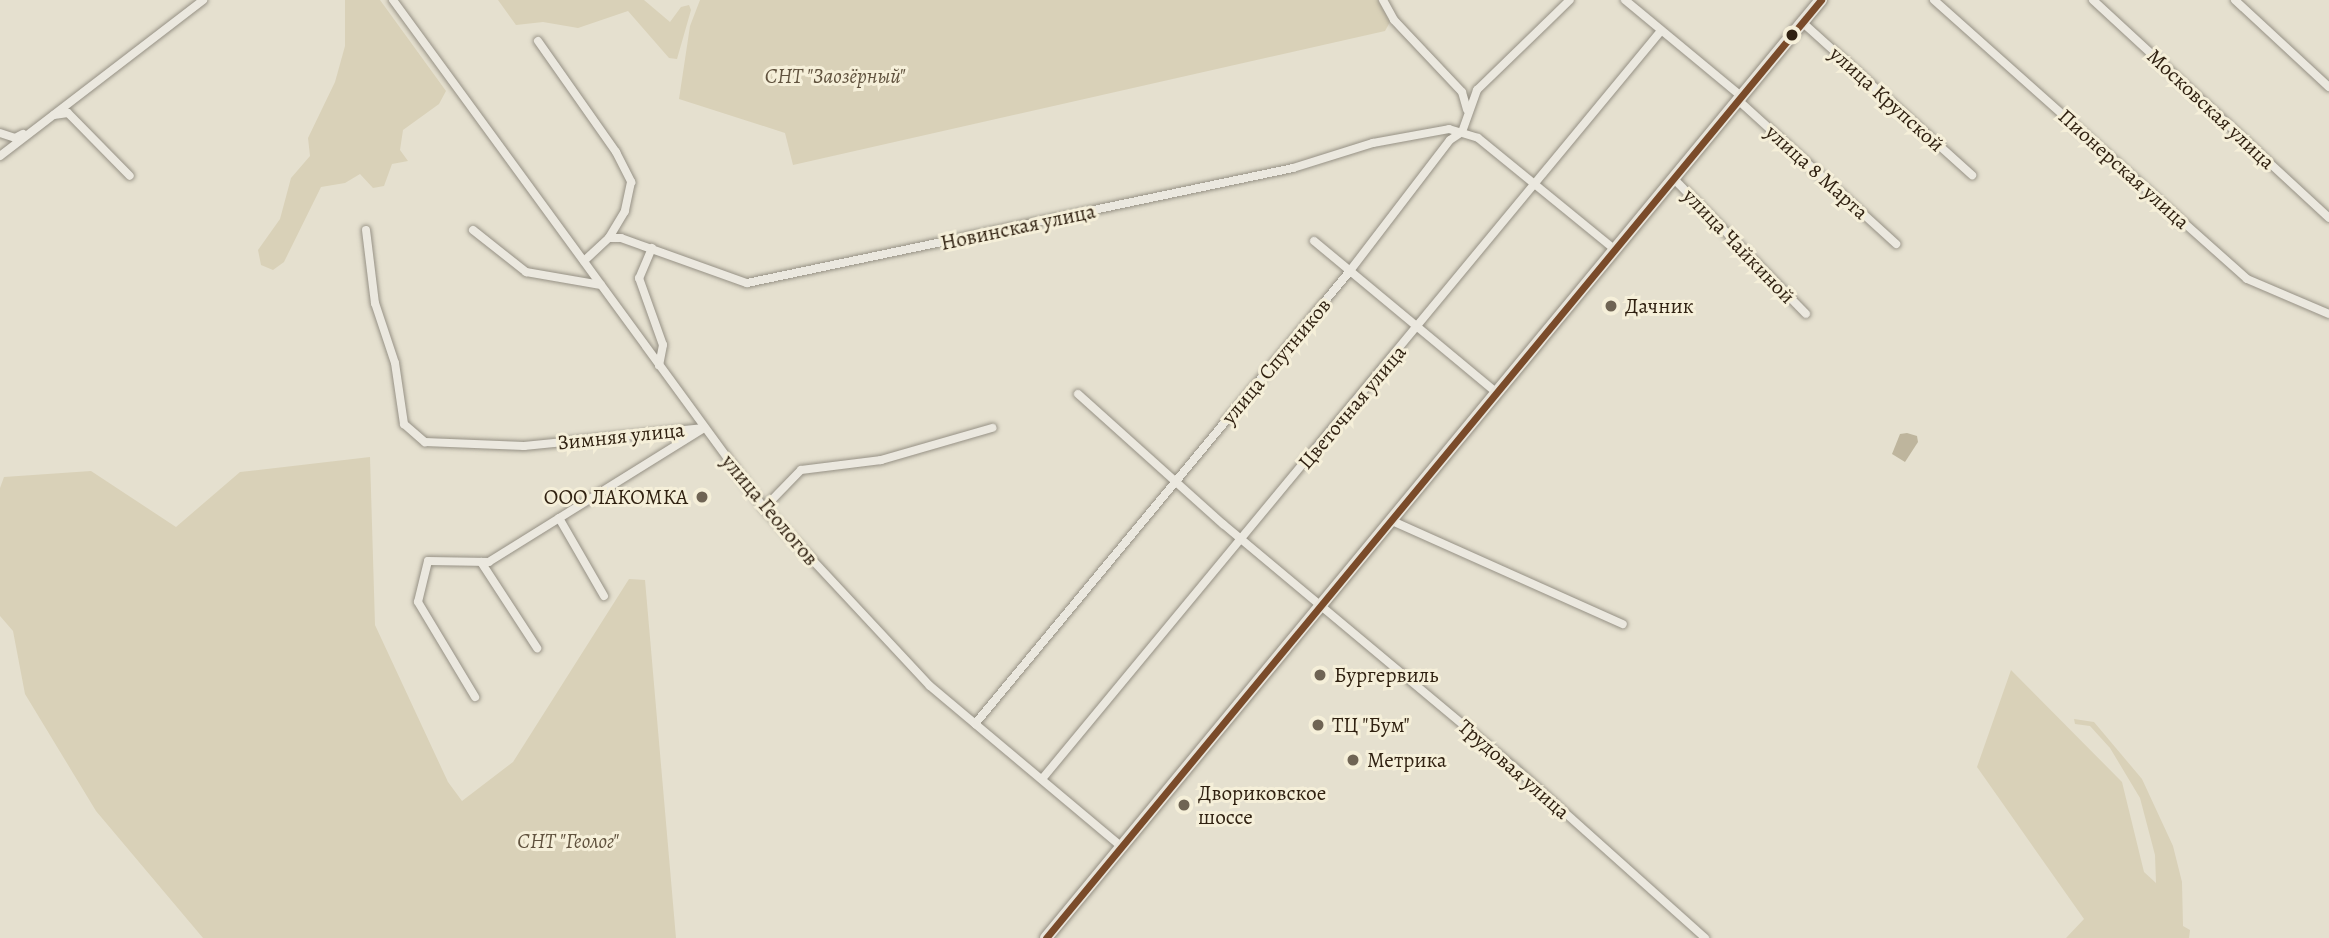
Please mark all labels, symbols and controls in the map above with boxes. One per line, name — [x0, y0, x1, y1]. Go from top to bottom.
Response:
unlabelled marker — [1785, 28, 1799, 42]
street label: улица Крупской — [1825, 41, 1949, 157]
street label: Московская улица — [2142, 43, 2280, 175]
park label: СНТ "Заозёрный" — [765, 63, 905, 89]
street label: Пионерская улица — [2053, 104, 2195, 234]
street label: улица 8 Марта — [1760, 119, 1874, 225]
street label: улица Чайкиной — [1678, 183, 1800, 309]
street label: Новинская улица — [938, 198, 1098, 256]
street label: улица Спутников — [1216, 293, 1336, 429]
place label: Дачник — [1625, 293, 1694, 319]
marker: Дачник — [1603, 298, 1619, 314]
street label: Цветочная улица — [1293, 340, 1411, 474]
street label: Зимняя улица — [556, 417, 686, 455]
street label: улица Геологов — [716, 449, 824, 571]
place label: ООО ЛАКОМКА — [544, 484, 688, 510]
marker: ООО ЛАКОМКА — [694, 489, 710, 505]
place label: Бургервиль — [1334, 662, 1438, 688]
marker: Бургервиль — [1312, 667, 1328, 683]
place label: ТЦ "Бум" — [1332, 712, 1410, 738]
street label: Трудовая улица — [1453, 714, 1575, 824]
marker: ТЦ "Бум" — [1310, 717, 1326, 733]
place label: Метрика — [1367, 747, 1447, 773]
marker: Метрика — [1345, 752, 1361, 768]
place label: Двориковское шоссе — [1198, 780, 1326, 830]
marker: Двориковское шоссе — [1176, 797, 1192, 813]
park label: СНТ "Геолог" — [517, 828, 619, 854]

